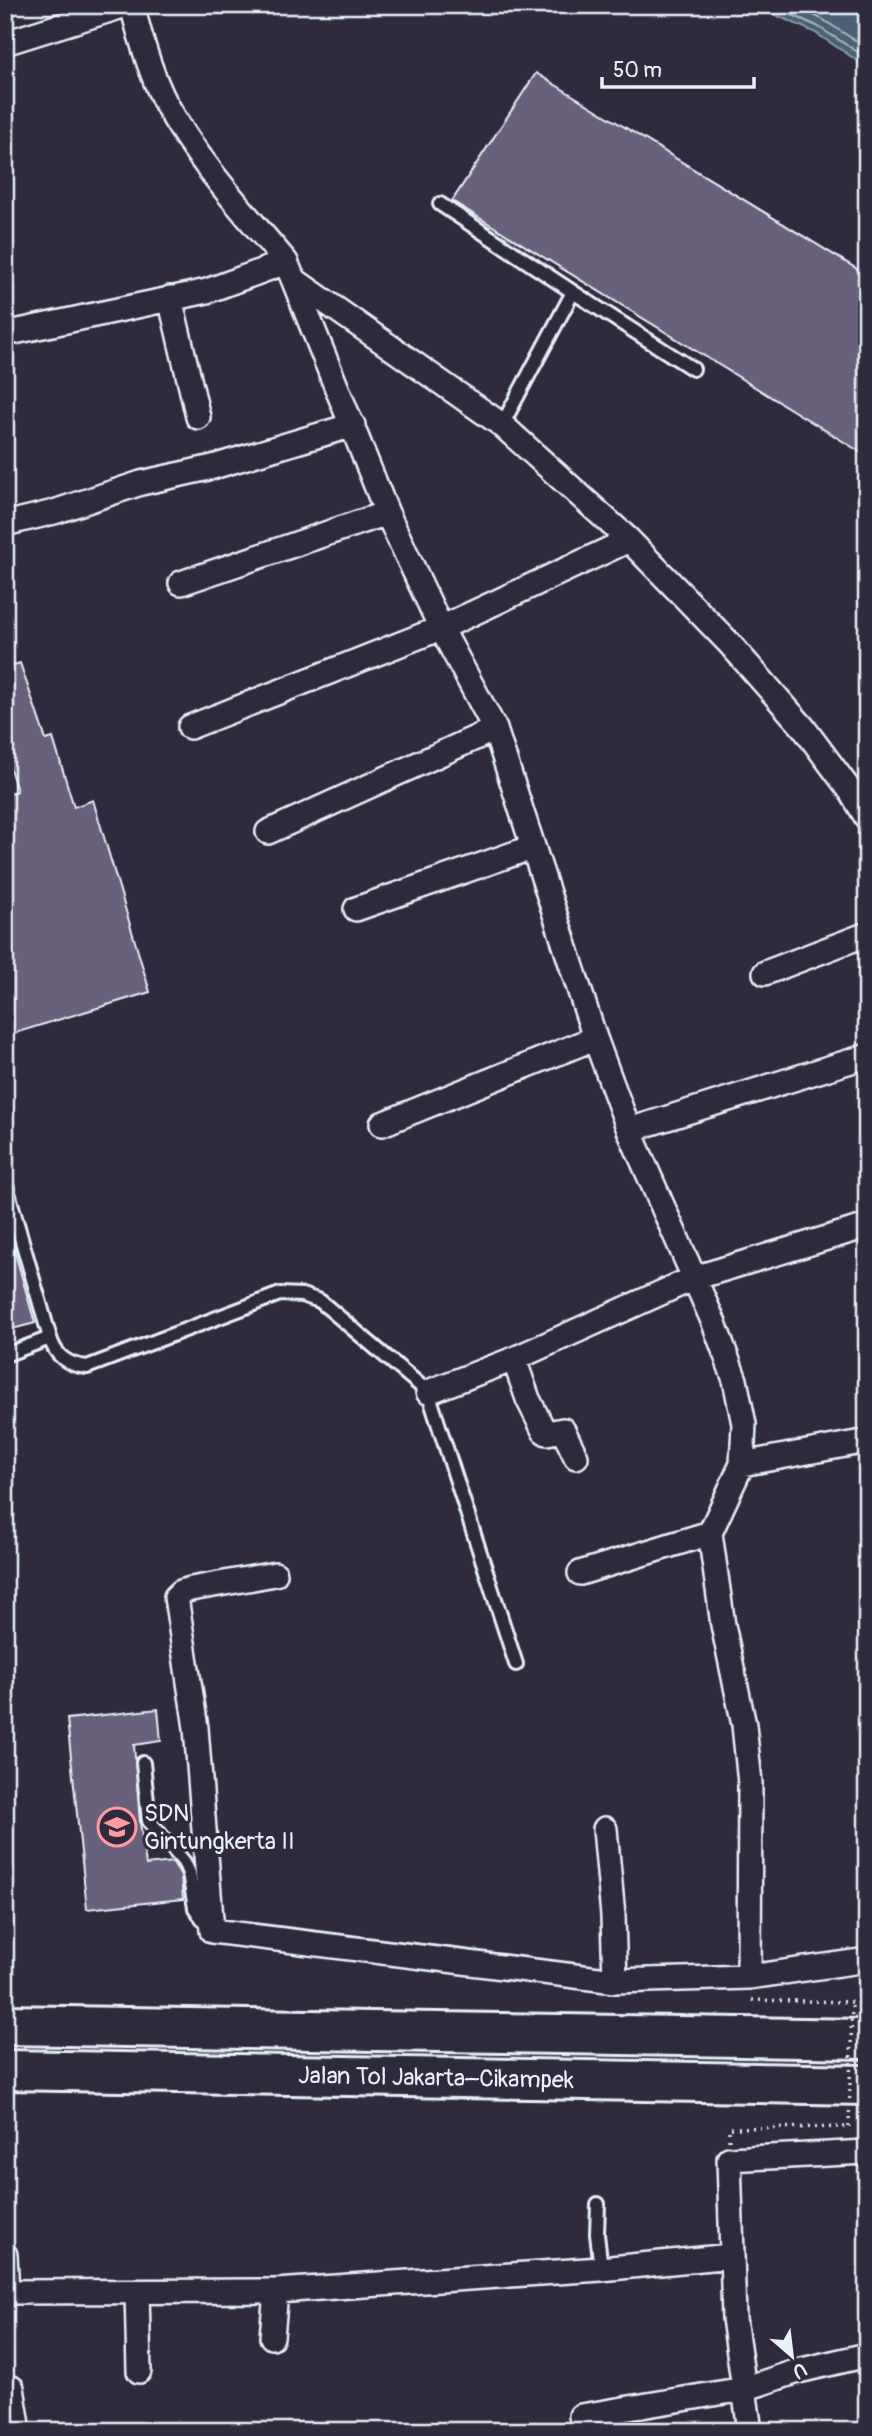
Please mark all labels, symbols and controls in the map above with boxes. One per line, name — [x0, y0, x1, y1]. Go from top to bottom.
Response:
scale bar — [602, 46, 755, 90]
text: 50 m — [613, 57, 662, 84]
place label: SDN Gintungkerta II — [144, 1799, 295, 1856]
school or university icon: SDN Gintungkerta II — [96, 1806, 138, 1848]
street label: Jalan Tol Jakarta–Cikampek — [298, 2061, 574, 2095]
north arrow — [756, 2320, 826, 2390]
text: U — [788, 2357, 811, 2384]

